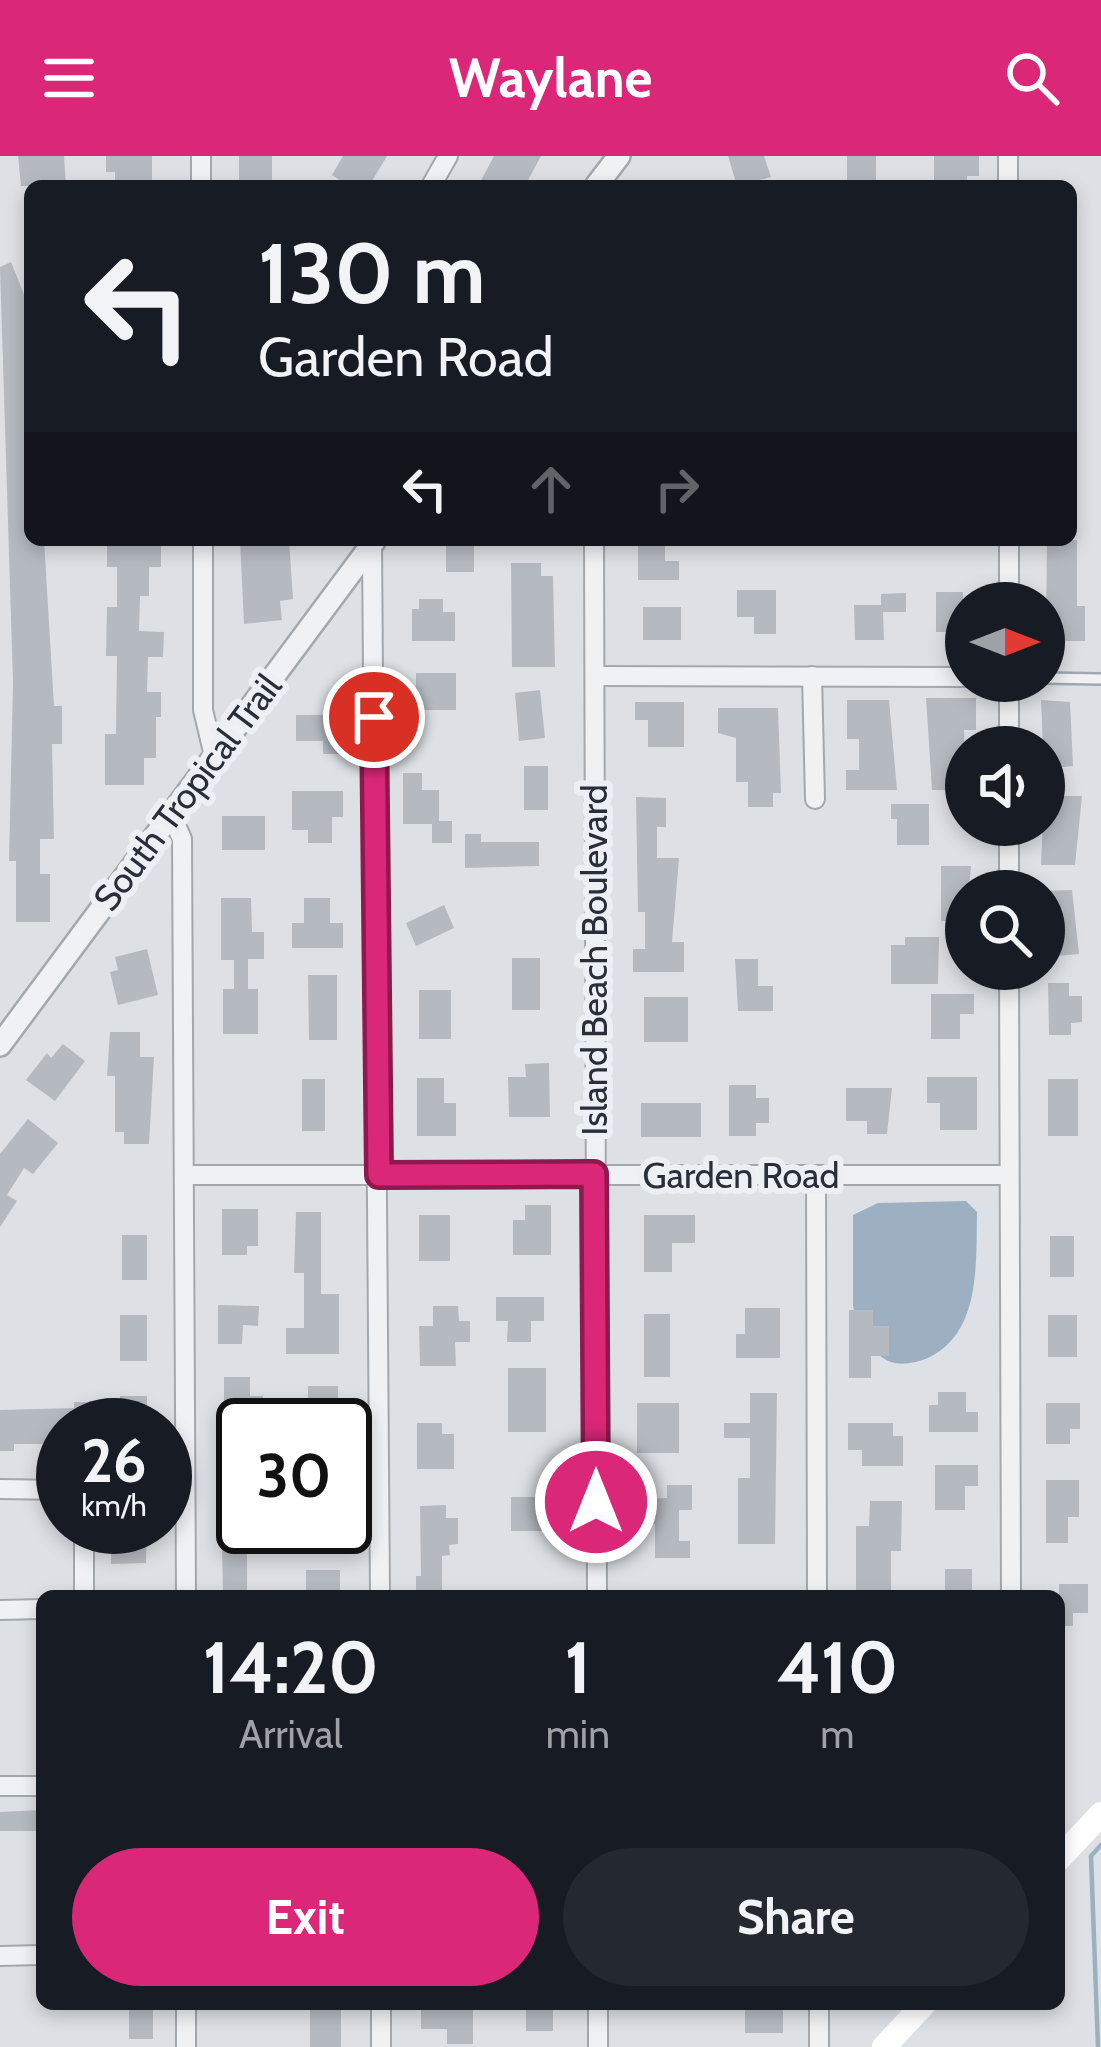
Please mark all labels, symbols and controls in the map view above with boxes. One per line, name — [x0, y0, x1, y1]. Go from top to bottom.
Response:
icon: menu — [36, 45, 102, 111]
text: Waylane — [449, 45, 652, 111]
icon: search — [999, 45, 1065, 111]
text: 130 m — [258, 222, 485, 324]
icon: left — [60, 228, 216, 384]
text: Garden Road — [258, 324, 554, 390]
icon: left — [392, 456, 458, 522]
icon: ahead — [518, 456, 584, 522]
icon: right — [644, 456, 710, 522]
north arrow — [945, 582, 1065, 702]
map controls — [945, 582, 1065, 990]
street label: South Tropical Trail — [84, 665, 291, 919]
pin — [323, 666, 425, 768]
icon: arrive — [341, 684, 407, 750]
button: sound — [945, 726, 1065, 846]
street label: Island Beach Boulevard — [572, 784, 616, 1136]
button: search — [945, 870, 1065, 990]
street label: Garden Road — [642, 1153, 840, 1197]
speed limit sign: 30 — [216, 1398, 372, 1554]
text: 26 — [81, 1424, 147, 1497]
position arrow — [533, 1439, 659, 1565]
text: km/h — [81, 1487, 147, 1524]
text: 14:20 — [203, 1624, 379, 1711]
text: 1 — [565, 1624, 591, 1711]
text: 410 — [777, 1624, 898, 1711]
text: Arrival — [239, 1710, 343, 1758]
text: min — [546, 1710, 610, 1758]
text: m — [820, 1710, 855, 1758]
button: Exit — [72, 1848, 539, 1986]
button: Share — [563, 1848, 1029, 1986]

